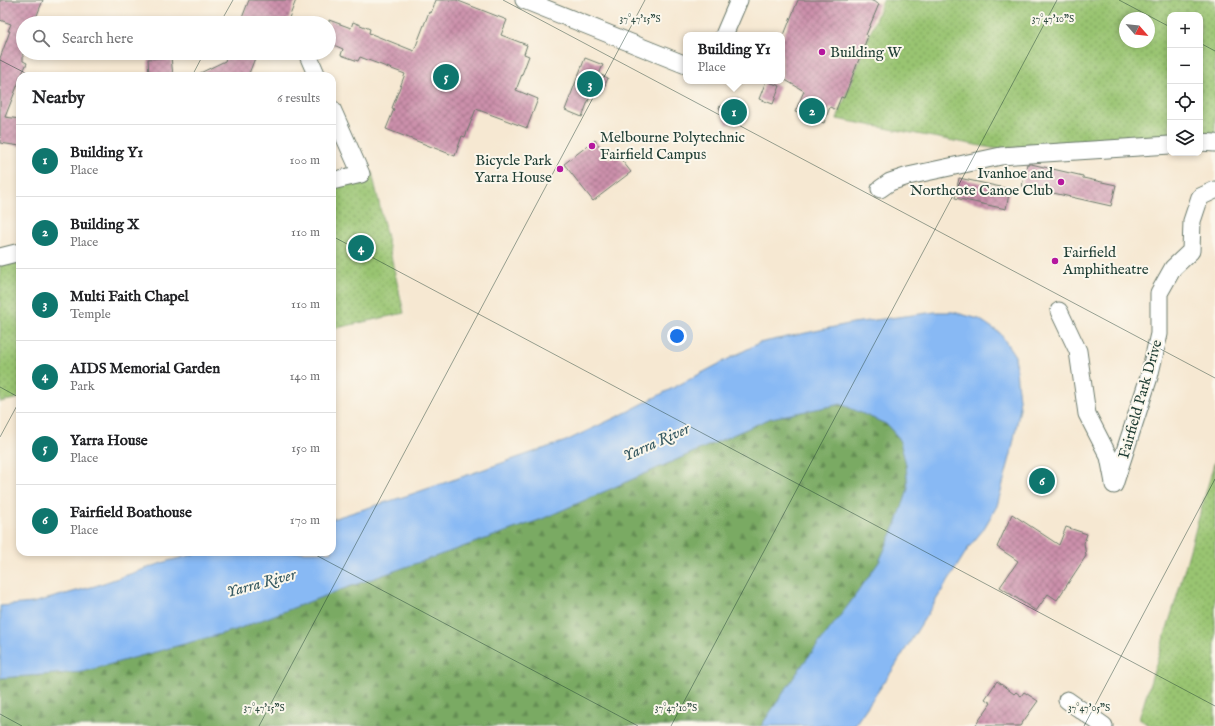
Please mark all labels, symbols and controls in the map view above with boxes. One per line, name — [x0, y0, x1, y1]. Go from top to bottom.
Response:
north arrow — [1119, 12, 1155, 48]
map controls — [1167, 12, 1203, 156]
button: + — [1167, 12, 1203, 48]
text: 37°47'15"S — [619, 13, 661, 26]
text: 37°47'10"S — [1032, 13, 1074, 26]
search box — [16, 16, 336, 60]
icon: search — [30, 27, 52, 49]
text: Search here — [62, 29, 133, 48]
popup — [683, 32, 785, 84]
text: Building Y1 — [698, 40, 770, 59]
place label: Building W — [830, 43, 902, 62]
marker: Building W — [817, 47, 827, 57]
button: − — [1167, 48, 1203, 84]
text: Place — [698, 59, 726, 76]
pin: 5 — [433, 62, 459, 92]
pin: 3 — [577, 69, 603, 99]
button: locate — [1167, 84, 1203, 120]
text: Nearby — [32, 88, 85, 109]
text: 6 results — [277, 90, 320, 107]
pin: 2 — [799, 96, 825, 126]
pin: 1 — [721, 97, 747, 127]
button: layers — [1167, 120, 1203, 156]
place label: Melbourne Polytechnic Fairfield Campus — [600, 128, 745, 164]
marker: Melbourne Polytechnic Fairfield Campus — [587, 141, 597, 151]
text: Building Y1 — [70, 143, 143, 162]
place label: Bicycle Park Yarra House — [474, 151, 553, 187]
text: 1 — [43, 152, 47, 169]
text: 100 m — [290, 152, 320, 169]
text: Place — [70, 162, 98, 179]
marker: Bicycle Park Yarra House — [555, 164, 565, 174]
place label: Ivanhoe and Northcote Canoe Club — [910, 164, 1054, 200]
marker: Ivanhoe and Northcote Canoe Club — [1056, 177, 1066, 187]
text: Building X — [70, 215, 139, 234]
text: 2 — [42, 224, 48, 241]
text: 110 m — [291, 224, 320, 241]
pin: 4 — [348, 233, 374, 263]
text: Place — [70, 234, 98, 251]
place label: Fairfield Amphitheatre — [1062, 243, 1149, 279]
marker: Fairfield Amphitheatre — [1050, 256, 1060, 266]
text: Multi Faith Chapel — [70, 287, 189, 306]
text: 3 — [43, 296, 47, 313]
text: 110 m — [291, 296, 320, 313]
text: Temple — [70, 306, 111, 323]
your location — [667, 326, 687, 346]
street label: Fairfield Park Drive — [1114, 337, 1167, 461]
text: AIDS Memorial Garden — [70, 359, 220, 378]
text: 4 — [42, 368, 48, 385]
text: 140 m — [290, 368, 320, 385]
text: Park — [70, 378, 95, 395]
water label: Yarra River — [620, 419, 695, 466]
text: Yarra House — [70, 431, 148, 450]
text: 5 — [43, 440, 47, 457]
text: 150 m — [291, 440, 320, 457]
text: Place — [70, 450, 98, 467]
pin: 6 — [1029, 466, 1055, 496]
text: Fairfield Boathouse — [70, 503, 192, 522]
text: 6 — [42, 512, 48, 529]
text: 170 m — [290, 512, 320, 529]
text: Place — [70, 522, 98, 539]
water label: Yarra River — [225, 565, 300, 603]
text: 37°47'15"S — [243, 702, 285, 715]
text: 37°47'10"S — [655, 702, 697, 715]
text: 37°47'05"S — [1068, 702, 1110, 715]

